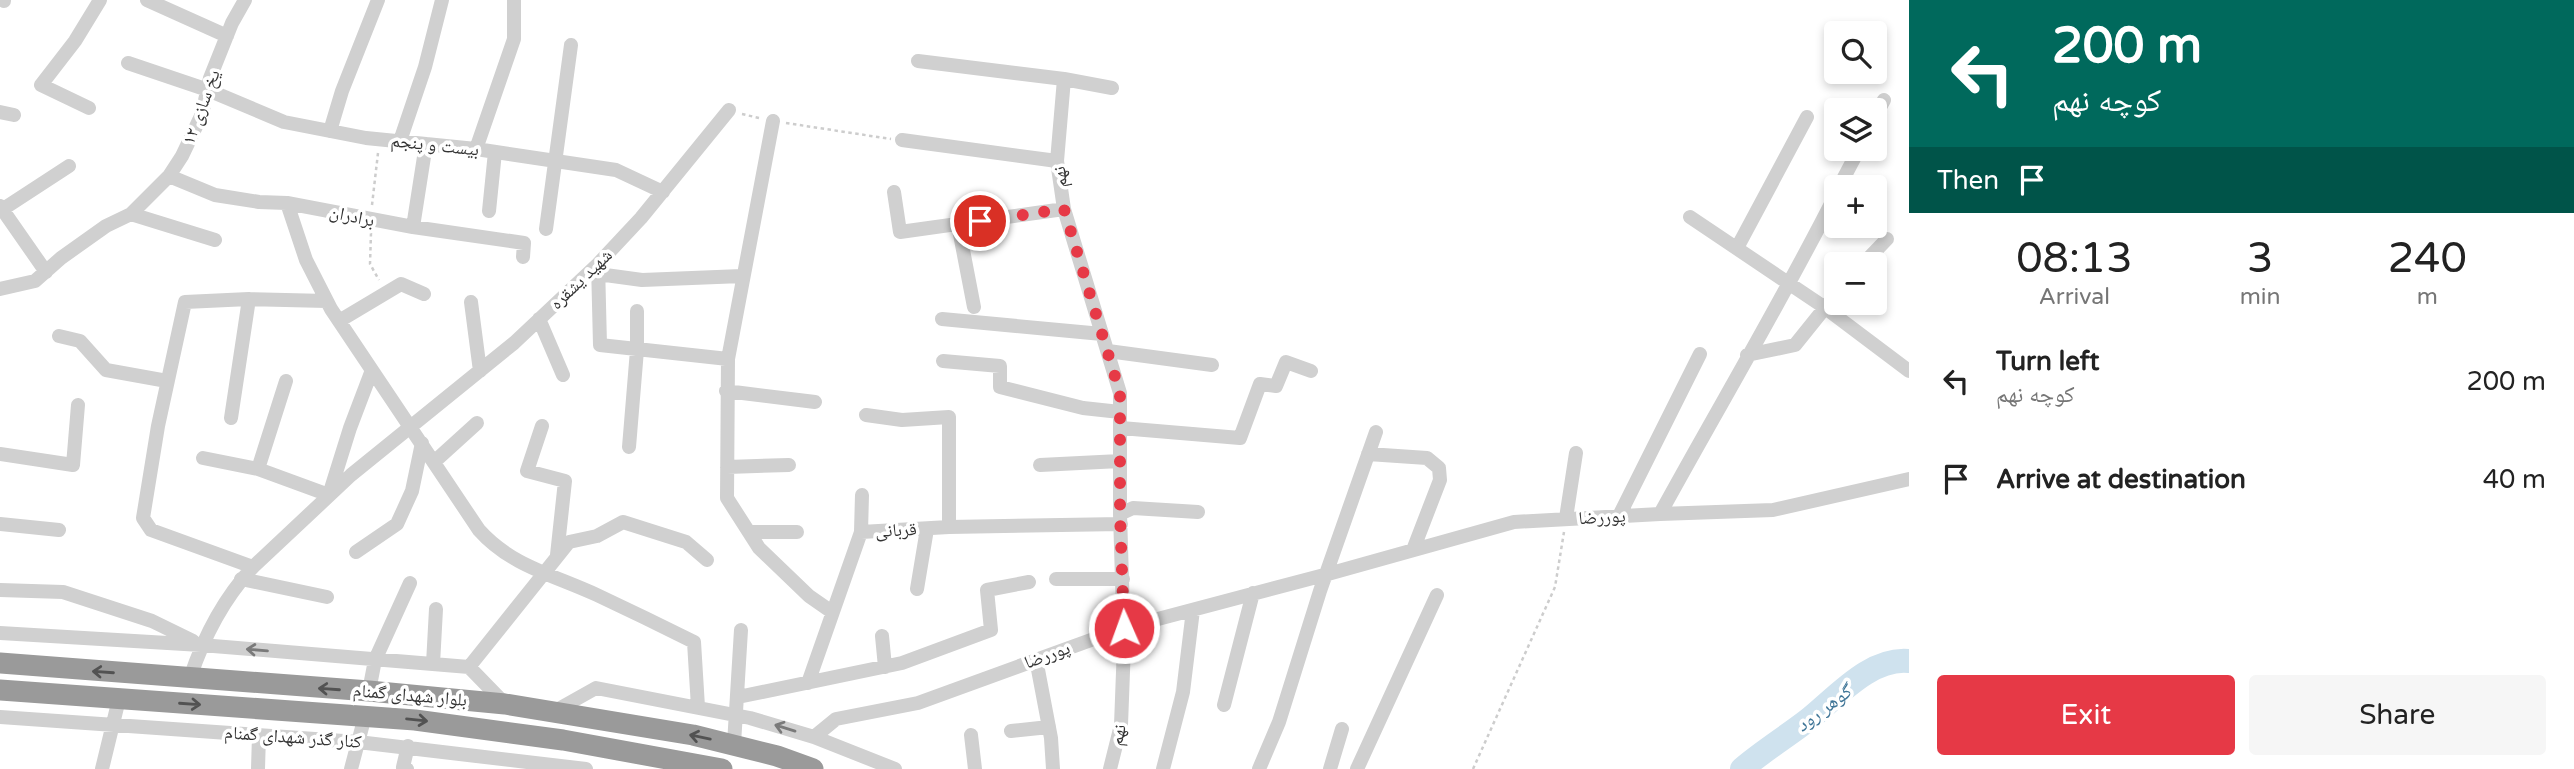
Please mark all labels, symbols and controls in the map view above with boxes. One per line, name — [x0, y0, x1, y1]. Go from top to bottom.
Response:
text: 200 m — [2052, 17, 2202, 76]
map controls — [1824, 21, 1887, 315]
button: search — [1824, 21, 1887, 84]
icon: left — [1937, 28, 2028, 119]
street label: یخ سازی ۱۲ — [177, 67, 226, 148]
text: کوچه نهم — [2052, 82, 2161, 120]
button: layers — [1824, 98, 1887, 161]
street label: بیست و پنجم — [390, 129, 480, 162]
icon: arrive — [2013, 161, 2051, 199]
street label: نهم — [1048, 165, 1073, 189]
text: Then — [1937, 165, 1999, 196]
button: + — [1824, 175, 1887, 238]
pin — [950, 191, 1010, 251]
street label: برادران — [327, 200, 377, 232]
icon: arrive — [961, 202, 999, 240]
text: 08:13 — [2016, 233, 2133, 284]
text: 3 — [2247, 233, 2273, 284]
text: 240 — [2388, 233, 2467, 284]
street label: شهید یشقره — [545, 244, 617, 314]
button: − — [1824, 252, 1887, 315]
text: Arrival — [2039, 283, 2110, 311]
text: min — [2240, 283, 2281, 311]
text: m — [2417, 283, 2438, 311]
text: Turn left — [1996, 346, 2099, 377]
icon: left — [1937, 362, 1975, 400]
text: 200 m — [2466, 366, 2546, 397]
text: کوچه نهم — [1996, 381, 2075, 409]
icon: arrive — [1937, 460, 1975, 498]
text: Arrive at destination — [1996, 464, 2246, 495]
text: 40 m — [2483, 464, 2546, 495]
street label: پوررضا — [1578, 505, 1626, 529]
street label: قربانی — [875, 518, 917, 542]
position arrow — [1087, 591, 1161, 665]
street label: پوررضا — [1021, 637, 1073, 674]
one-way arrow — [247, 643, 269, 656]
one-way arrow — [91, 665, 114, 678]
button: Exit — [1937, 675, 2235, 755]
button: Share — [2249, 675, 2546, 755]
water label: گوهر رود — [1792, 678, 1859, 737]
street label: بلوار شهدای گمنام — [352, 679, 468, 712]
one-way arrow — [319, 682, 341, 695]
one-way arrow — [178, 698, 201, 711]
one-way arrow — [405, 714, 428, 727]
street label: کنار گذر شهدای گمنام — [224, 721, 363, 754]
one-way arrow — [774, 721, 796, 734]
street label: نهم — [1105, 722, 1132, 748]
one-way arrow — [689, 729, 712, 743]

